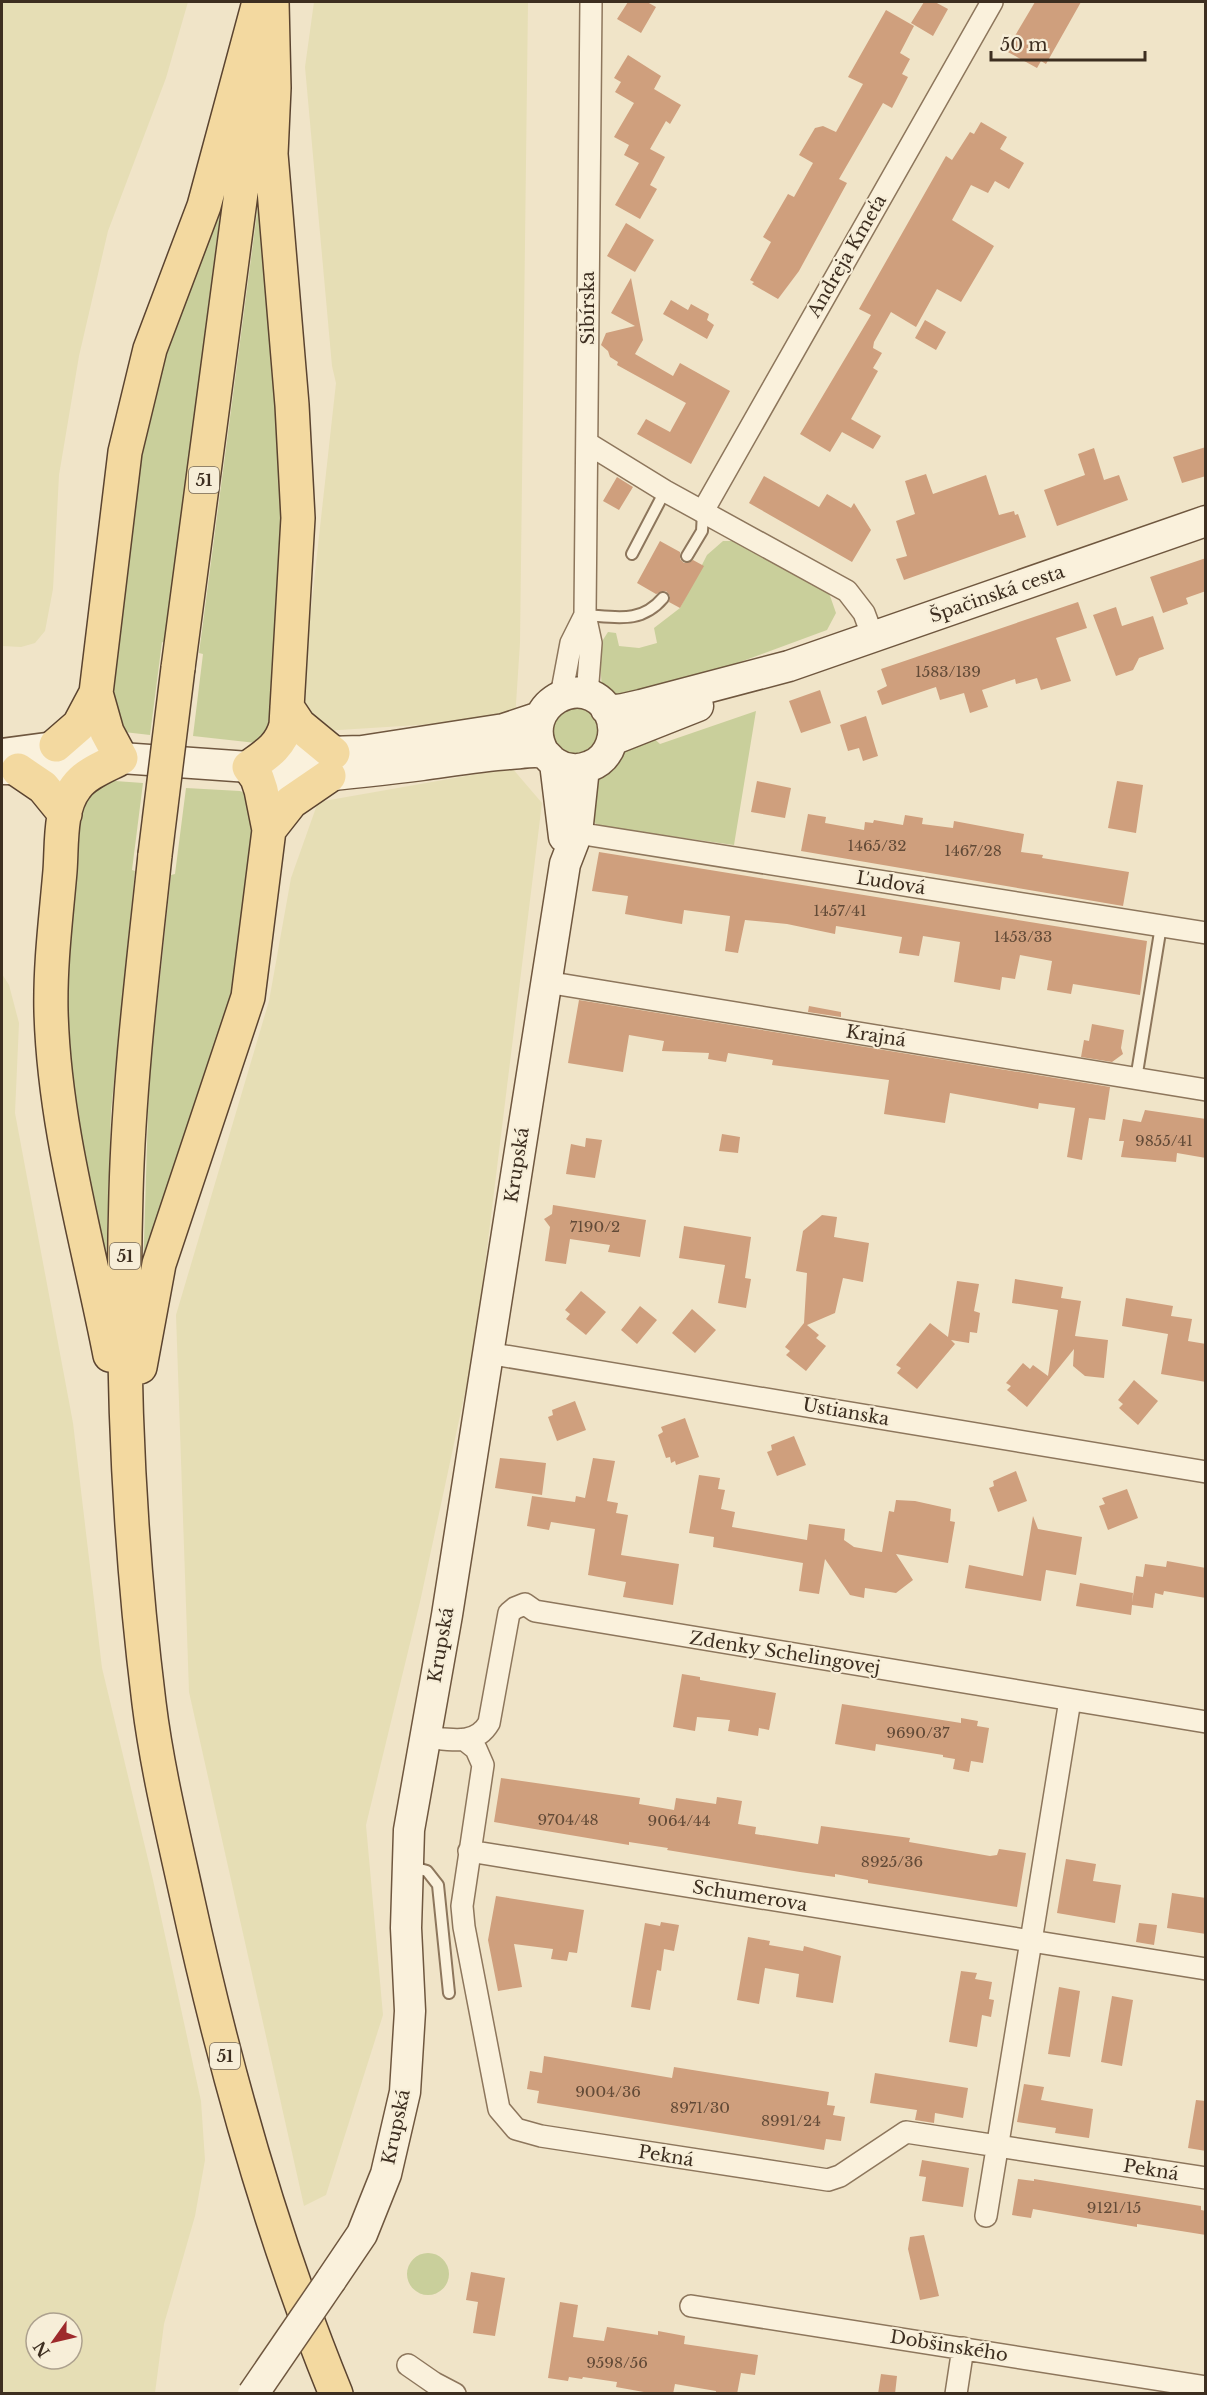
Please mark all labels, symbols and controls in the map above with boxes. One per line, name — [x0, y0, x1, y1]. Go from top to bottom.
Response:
scale bar — [991, 24, 1146, 62]
text: 50 m — [1000, 34, 1048, 56]
street label: Andreja Kmeťa — [802, 191, 891, 322]
street label: Sibírska — [577, 271, 599, 345]
road number: 51 — [189, 467, 219, 493]
street label: Špačinská cesta — [926, 560, 1067, 627]
house number: 1583/139 — [915, 662, 981, 681]
house number: 1465/32 — [847, 836, 907, 855]
house number: 1467/28 — [944, 841, 1002, 860]
street label: Ľudová — [855, 867, 927, 899]
house number: 1457/41 — [813, 901, 867, 920]
house number: 1453/33 — [994, 927, 1052, 946]
street label: Krajná — [844, 1020, 908, 1052]
street label: Krupská — [500, 1126, 534, 1204]
house number: 9855/41 — [1135, 1131, 1193, 1150]
house number: 7190/2 — [570, 1217, 620, 1236]
road number: 51 — [110, 1243, 140, 1269]
street label: Ustianska — [801, 1394, 891, 1430]
street label: Krupská — [424, 1606, 458, 1684]
street label: Zdenky Schelingovej — [688, 1627, 882, 1679]
house number: 9690/37 — [886, 1723, 950, 1742]
house number: 9704/48 — [537, 1810, 599, 1829]
house number: 9064/44 — [648, 1811, 710, 1830]
house number: 8925/36 — [861, 1852, 923, 1871]
street label: Schumerova — [691, 1876, 809, 1916]
road number: 51 — [210, 2043, 240, 2069]
house number: 9004/36 — [575, 2082, 641, 2101]
street label: Krupská — [377, 2087, 415, 2167]
house number: 8971/30 — [670, 2098, 730, 2117]
house number: 8991/24 — [761, 2111, 821, 2130]
street label: Pekná — [637, 2141, 695, 2171]
street label: Pekná — [1122, 2155, 1180, 2185]
house number: 9121/15 — [1087, 2198, 1141, 2217]
north arrow — [24, 2311, 84, 2371]
street label: Dobšinského — [888, 2326, 1010, 2366]
text: N — [29, 2338, 54, 2361]
house number: 9598/56 — [586, 2353, 648, 2372]

